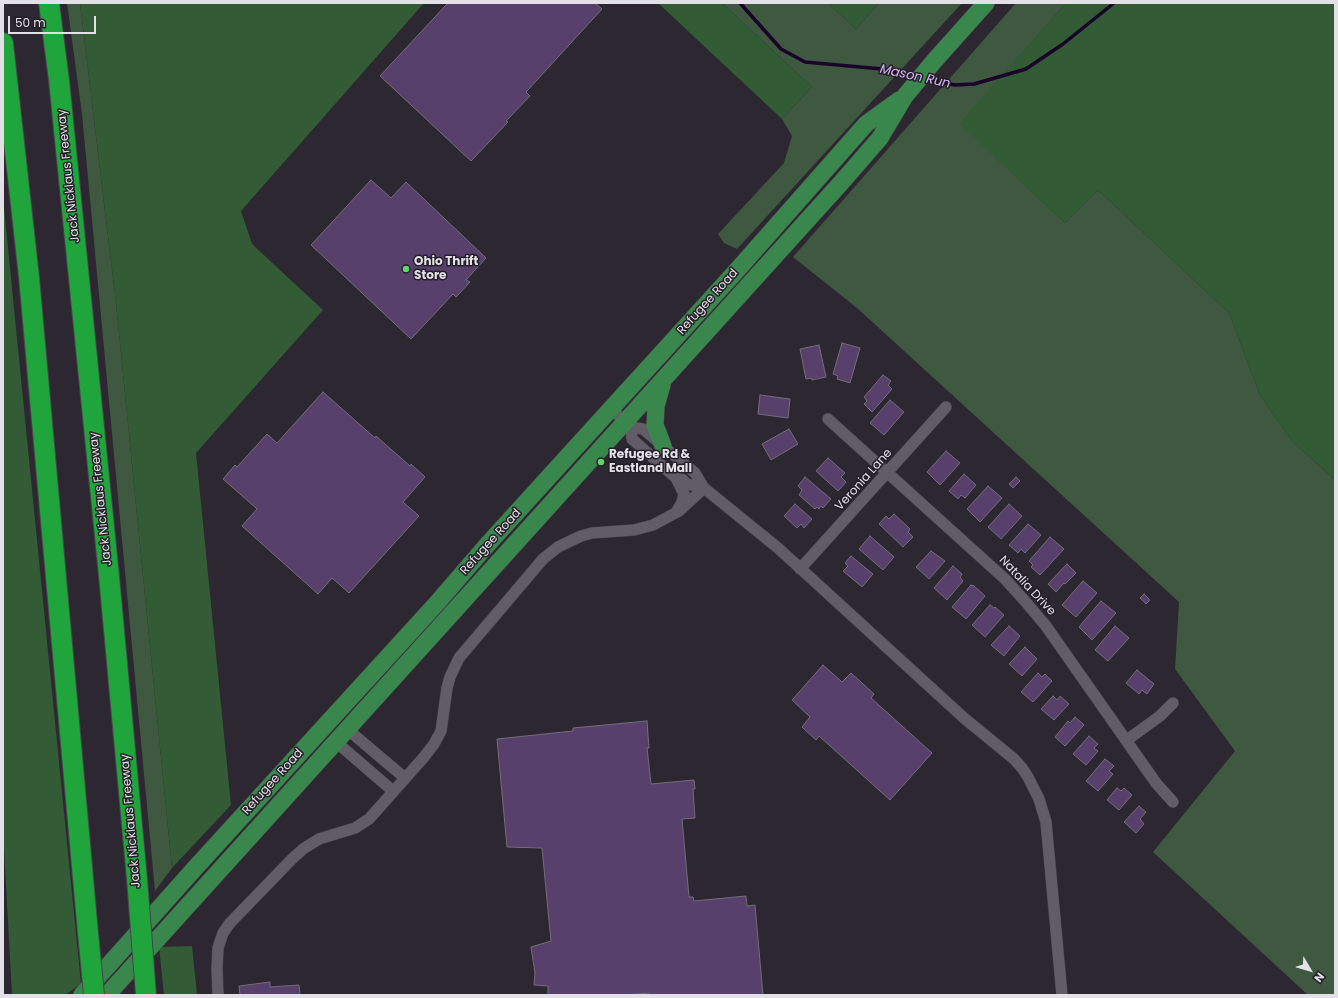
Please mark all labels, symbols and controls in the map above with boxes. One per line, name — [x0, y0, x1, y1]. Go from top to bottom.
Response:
scale bar — [10, 8, 98, 34]
text: 50 m — [15, 14, 46, 31]
water label: Mason Run — [878, 62, 952, 92]
street label: Jack Nicklaus Freeway — [55, 108, 83, 244]
place label: Ohio Thrift Store — [414, 255, 478, 283]
marker: Ohio Thrift Store — [401, 264, 411, 274]
street label: Refugee Road — [675, 266, 741, 338]
street label: Jack Nicklaus Freeway — [87, 431, 115, 567]
street label: Veronia Lane — [833, 446, 895, 514]
place label: Refugee Rd & Eastland Mall — [609, 448, 692, 476]
marker: Refugee Rd & Eastland Mall — [596, 457, 606, 467]
street label: Refugee Road — [458, 506, 524, 578]
street label: Natalia Drive — [996, 553, 1058, 619]
street label: Refugee Road — [240, 746, 306, 818]
street label: Jack Nicklaus Freeway — [118, 753, 144, 889]
north arrow — [1290, 950, 1330, 990]
text: N — [1311, 969, 1328, 986]

